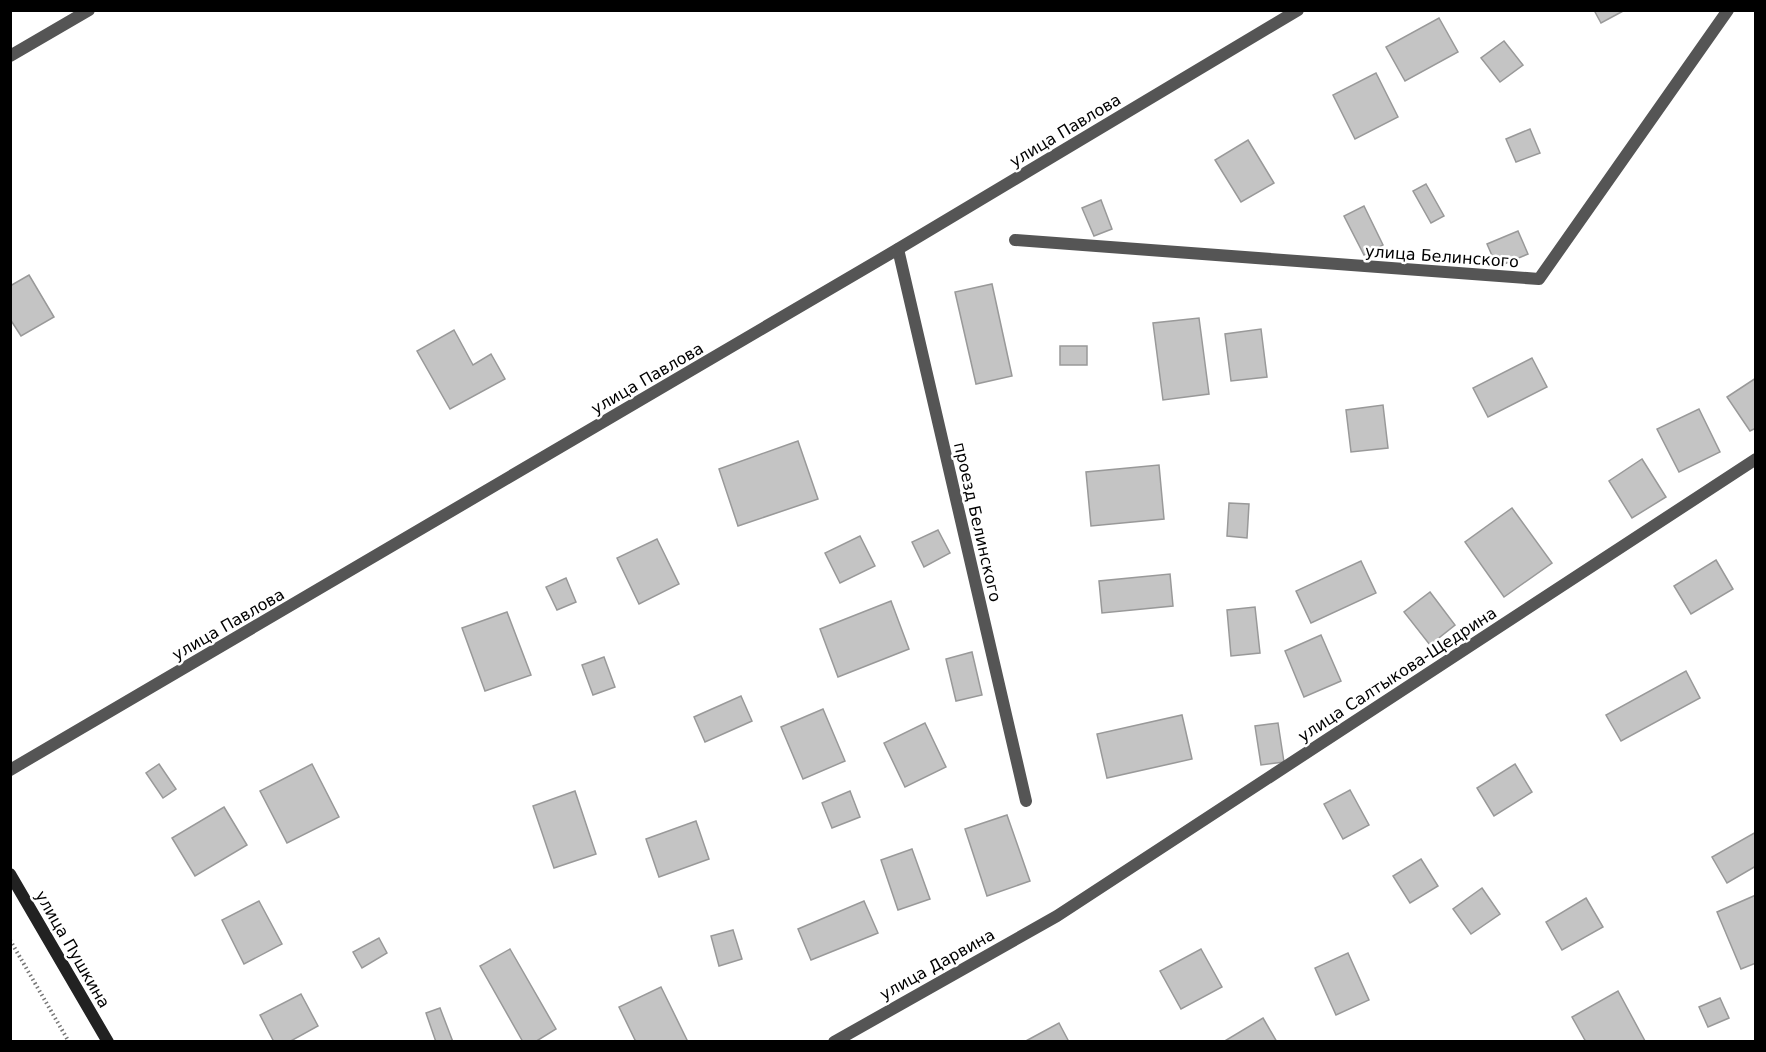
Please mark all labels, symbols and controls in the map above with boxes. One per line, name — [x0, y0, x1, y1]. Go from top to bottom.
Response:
street label: улица Павлова — [1006, 90, 1124, 171]
street label: улица Белинского — [1364, 242, 1520, 271]
street label: улица Павлова — [588, 339, 707, 418]
street label: проезд Белинского — [950, 440, 1005, 604]
street label: улица Павлова — [169, 585, 288, 664]
street label: улица Салтыкова-Щедрина — [1295, 603, 1500, 746]
street label: улица Пушкина — [31, 887, 114, 1011]
street label: улица Дарвина — [876, 925, 998, 1004]

